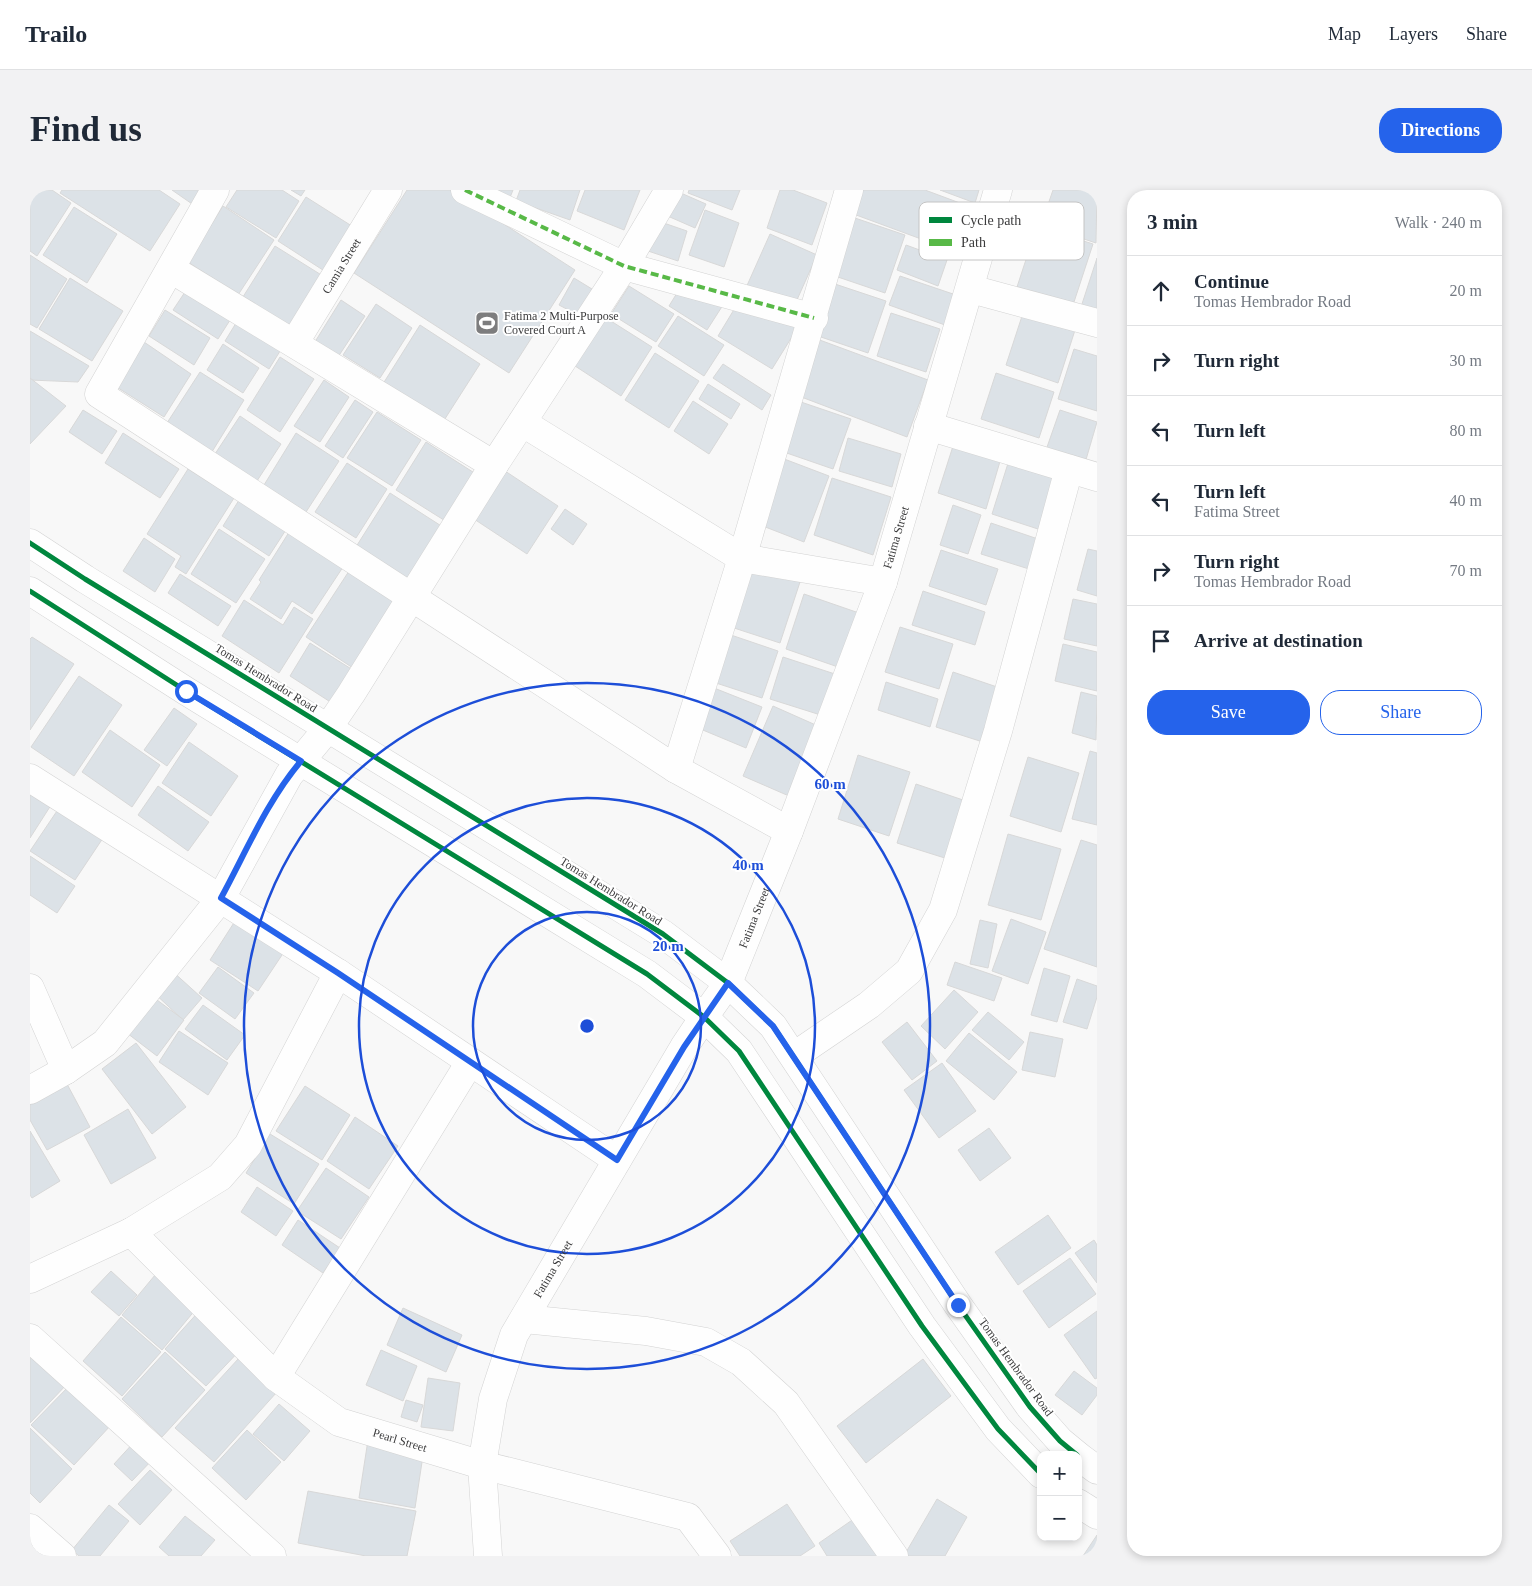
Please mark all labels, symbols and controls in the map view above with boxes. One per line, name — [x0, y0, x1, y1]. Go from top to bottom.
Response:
text: Trailo — [25, 21, 87, 47]
text: Map — [1328, 24, 1361, 44]
text: Layers — [1389, 24, 1438, 44]
text: Share — [1466, 24, 1507, 44]
button: Directions — [1379, 108, 1502, 153]
text: Find us — [30, 110, 142, 149]
legend — [919, 202, 1084, 260]
text: 3 min — [1147, 210, 1198, 234]
text: Cycle path — [961, 213, 1021, 228]
text: Walk · 240 m — [1395, 214, 1482, 231]
street label: Camia Street — [319, 235, 364, 296]
text: Path — [961, 235, 986, 250]
text: Continue — [1194, 271, 1269, 292]
icon: ahead — [1147, 277, 1175, 305]
text: 20 m — [1450, 282, 1482, 299]
text: Tomas Hembrador Road — [1194, 293, 1351, 310]
place label: Fatima 2 Multi-Purpose Covered Court A — [504, 309, 619, 337]
sports icon: Fatima 2 Multi-Purpose Covered Court A — [474, 310, 500, 336]
icon: right — [1147, 347, 1175, 375]
text: Turn right — [1194, 350, 1279, 371]
text: 30 m — [1450, 352, 1482, 369]
icon: left — [1147, 417, 1175, 445]
text: Turn left — [1194, 420, 1266, 441]
text: 80 m — [1450, 422, 1482, 439]
text: Turn left — [1194, 481, 1266, 502]
icon: left — [1147, 487, 1175, 515]
text: 40 m — [1450, 492, 1482, 509]
text: Fatima Street — [1194, 503, 1280, 520]
street label: Fatima Street — [880, 504, 912, 570]
text: Turn right — [1194, 551, 1279, 572]
icon: right — [1147, 557, 1175, 585]
text: 70 m — [1450, 562, 1482, 579]
text: Tomas Hembrador Road — [1194, 573, 1351, 590]
icon: arrive — [1147, 627, 1175, 655]
text: Arrive at destination — [1194, 630, 1363, 651]
street label: Tomas Hembrador Road — [212, 641, 320, 715]
route start — [175, 680, 198, 703]
button: Save — [1147, 690, 1310, 735]
button: Share — [1320, 690, 1482, 735]
text: 60 m — [814, 776, 846, 792]
street label: Tomas Hembrador Road — [557, 854, 665, 928]
text: 40 m — [732, 857, 764, 873]
street label: Fatima Street — [736, 885, 773, 950]
text: 20 m — [652, 938, 684, 954]
centre of rings — [578, 1017, 596, 1035]
street label: Fatima Street — [531, 1237, 576, 1300]
route end — [947, 1294, 970, 1317]
street label: Tomas Hembrador Road — [976, 1315, 1056, 1419]
street label: Pearl Street — [371, 1426, 429, 1455]
map controls — [1037, 1451, 1082, 1541]
button: + — [1037, 1451, 1082, 1496]
button: − — [1037, 1496, 1082, 1541]

